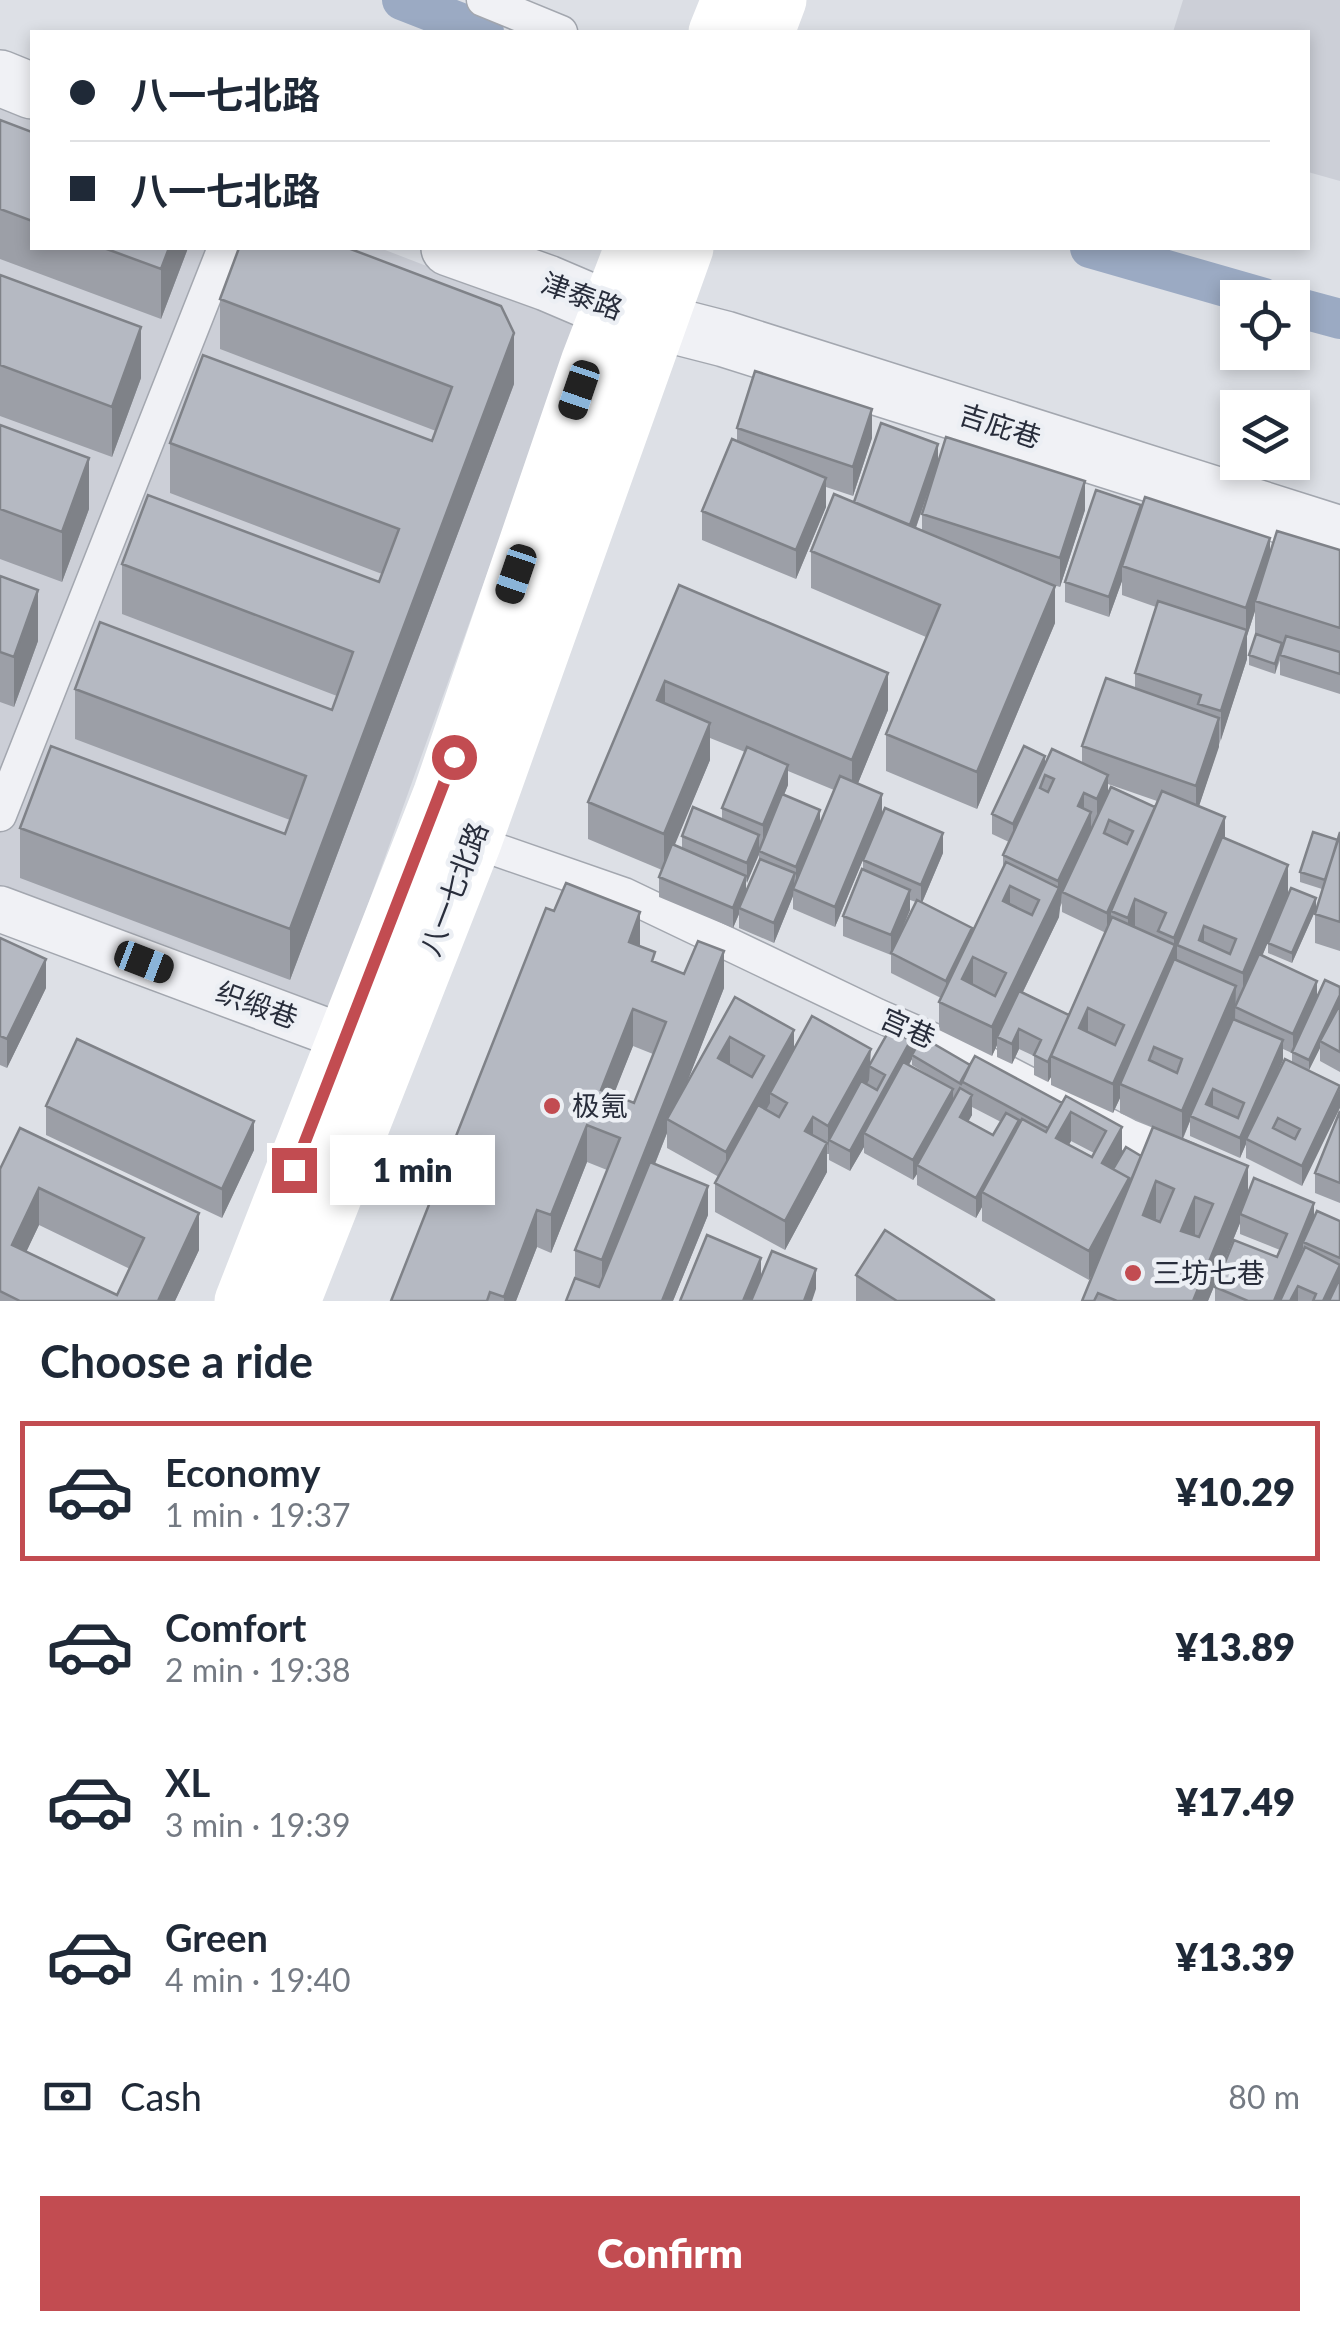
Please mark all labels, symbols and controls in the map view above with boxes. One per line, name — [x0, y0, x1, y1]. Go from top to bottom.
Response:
text: 八一七北路 — [130, 71, 320, 117]
text: 八一七北路 — [130, 167, 320, 213]
street label: 津泰路 — [537, 265, 628, 325]
map controls — [1220, 280, 1310, 480]
button: locate — [1220, 280, 1310, 370]
car — [555, 357, 603, 423]
button: layers — [1220, 390, 1310, 480]
street label: 吉庇巷 — [955, 396, 1046, 454]
car — [492, 541, 540, 607]
route start — [432, 735, 477, 780]
street label: 八一七北路 — [412, 817, 494, 960]
car — [111, 937, 177, 987]
street label: 织缎巷 — [212, 974, 303, 1034]
street label: 宫巷 — [876, 1000, 941, 1054]
place label: 极氪 — [572, 1088, 628, 1122]
marker: 极氪 — [541, 1095, 563, 1117]
callout: 1 min — [329, 1135, 494, 1205]
route end — [272, 1148, 317, 1193]
text: 1 min — [373, 1150, 452, 1189]
place label: 三坊七巷 — [1153, 1255, 1265, 1289]
marker: 三坊七巷 — [1122, 1262, 1144, 1284]
text: Choose a ride — [40, 1334, 313, 1388]
icon: car — [45, 1446, 135, 1536]
text: Economy — [165, 1449, 320, 1495]
text: ¥10.29 — [1176, 1468, 1295, 1514]
text: 1 min · 19:37 — [165, 1495, 351, 1534]
icon: car — [45, 1601, 135, 1691]
text: Comfort — [165, 1604, 306, 1650]
text: ¥13.89 — [1176, 1623, 1295, 1669]
text: 2 min · 19:38 — [165, 1650, 351, 1689]
icon: car — [45, 1756, 135, 1846]
text: XL — [165, 1759, 210, 1805]
text: ¥17.49 — [1176, 1778, 1295, 1824]
text: 3 min · 19:39 — [165, 1805, 351, 1844]
icon: car — [45, 1911, 135, 2001]
text: Green — [165, 1914, 268, 1960]
text: ¥13.39 — [1176, 1933, 1295, 1979]
text: 4 min · 19:40 — [165, 1960, 351, 1999]
icon: cash — [40, 2069, 95, 2124]
text: Cash — [120, 2073, 202, 2119]
text: 80 m — [1228, 2077, 1300, 2116]
button: Confirm — [40, 2196, 1300, 2311]

